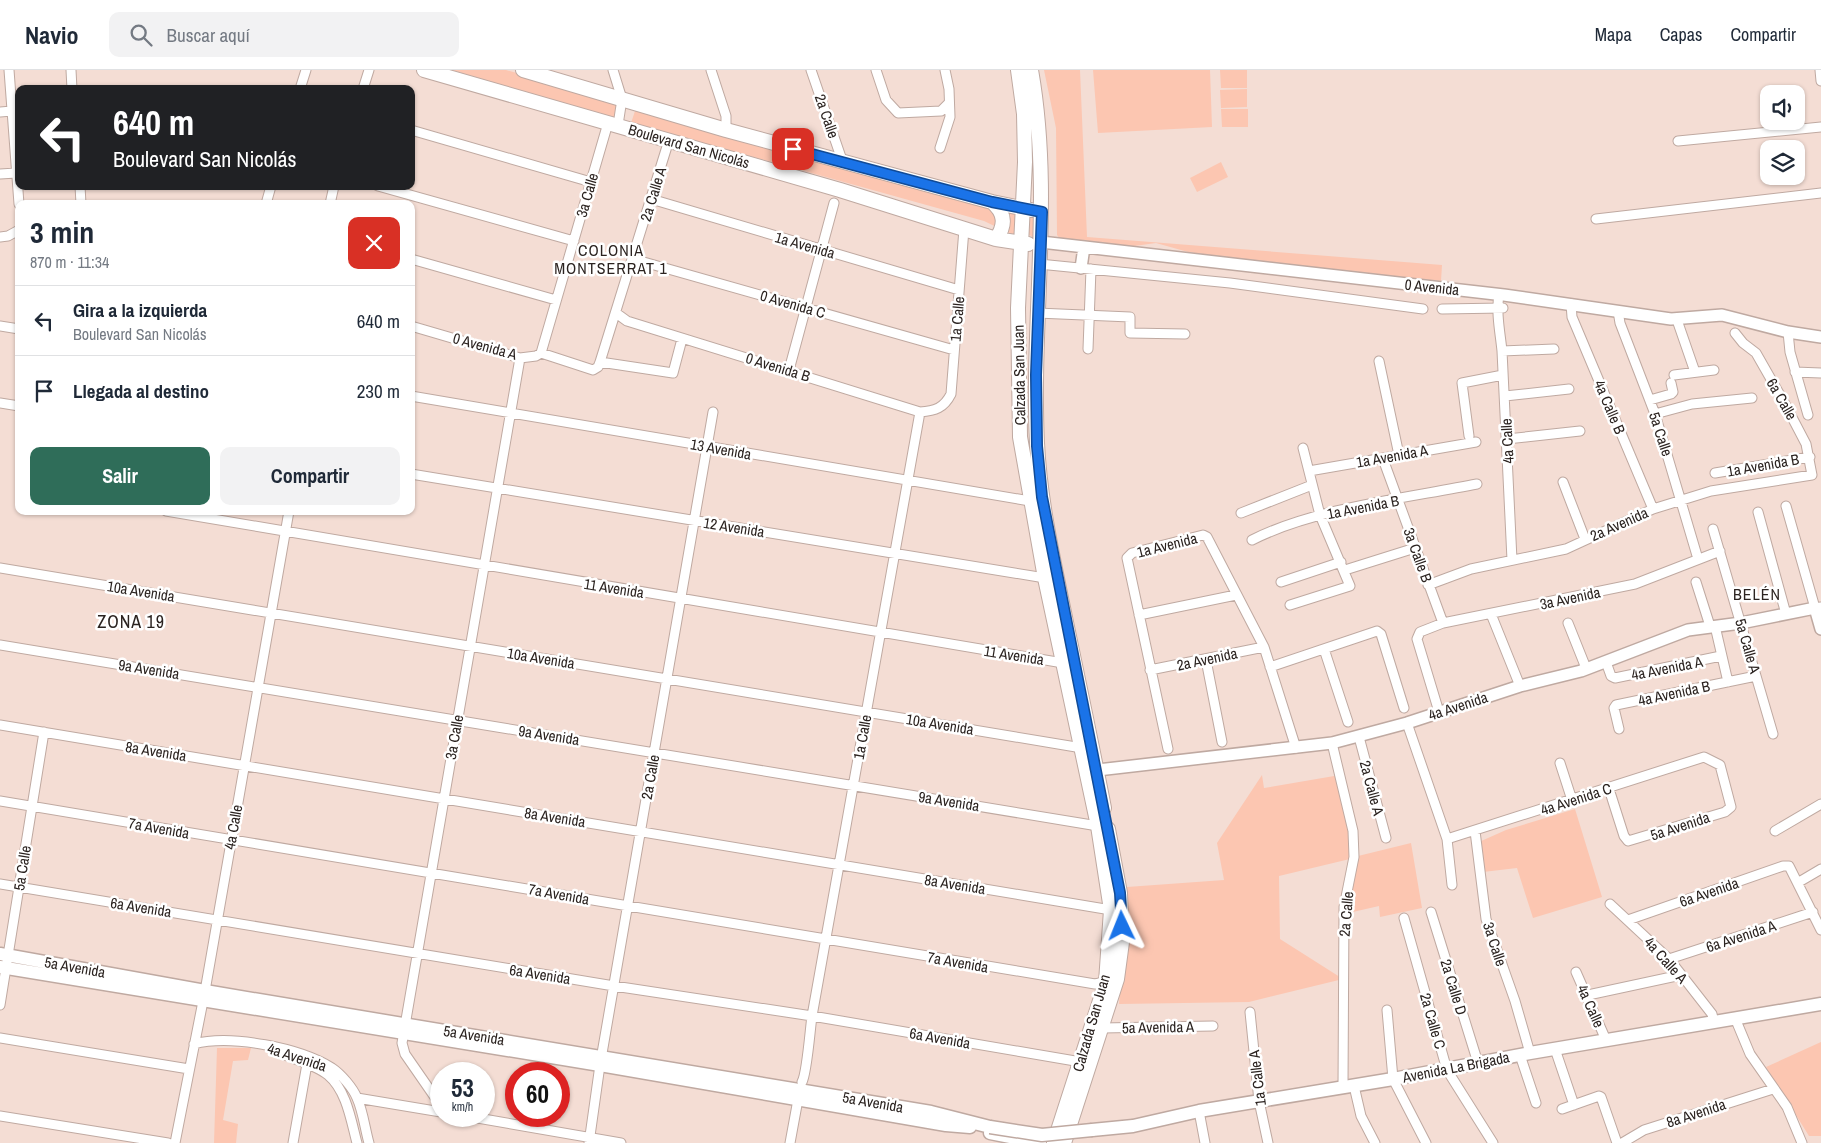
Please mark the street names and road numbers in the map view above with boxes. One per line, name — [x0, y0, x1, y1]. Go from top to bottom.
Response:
street label: 2a Calle — [810, 91, 844, 141]
street label: Boulevard San Nicolás — [626, 119, 752, 173]
street label: 2a Calle A — [635, 163, 671, 224]
street label: 3a Calle — [571, 170, 603, 220]
street label: 1a Avenida — [773, 226, 838, 264]
street label: 0 Avenida — [1404, 274, 1460, 300]
street label: 0 Avenida C — [758, 285, 828, 323]
street label: 1a Calle — [945, 295, 969, 342]
street label: Calzada San Juan — [1008, 325, 1030, 425]
street label: 0 Avenida A — [451, 327, 520, 365]
street label: 0 Avenida B — [743, 347, 813, 387]
street label: 6a Calle — [1762, 374, 1802, 424]
street label: 4a Calle B — [1589, 377, 1631, 437]
street label: 5a Calle — [1644, 409, 1678, 459]
street label: 4a Calle — [1495, 418, 1519, 464]
street label: 13 Avenida — [689, 433, 753, 465]
street label: 1a Avenida A — [1355, 439, 1430, 473]
street label: 1a Avenida B — [1725, 448, 1801, 482]
street label: 1a Avenida B — [1325, 490, 1401, 524]
street label: 2a Avenida — [1587, 502, 1651, 546]
street label: 12 Avenida — [702, 512, 766, 542]
street label: 3a Calle B — [1398, 525, 1438, 585]
street label: 1a Avenida — [1135, 527, 1199, 563]
street label: 11 Avenida — [583, 573, 646, 603]
street label: 10a Avenida — [106, 575, 176, 607]
street label: 3a Avenida — [1538, 581, 1602, 615]
street label: 5a Calle A — [1730, 616, 1766, 677]
street label: 11 Avenida — [983, 640, 1046, 670]
street label: 10a Avenida — [506, 642, 576, 674]
street label: 2a Avenida — [1175, 642, 1239, 676]
street label: 4a Avenida A — [1630, 651, 1705, 685]
street label: 9a Avenida — [117, 654, 181, 684]
street label: 4a Avenida B — [1636, 675, 1712, 711]
street label: 4a Avenida — [1426, 686, 1491, 725]
street label: 10a Avenida — [905, 708, 975, 740]
street label: 3a Calle — [440, 713, 468, 761]
street label: 1a Calle — [848, 713, 876, 761]
street label: 9a Avenida — [517, 720, 581, 750]
street label: 8a Avenida — [124, 736, 188, 766]
street label: 2a Calle — [636, 753, 664, 801]
street label: 2a Calle A — [1355, 758, 1390, 819]
street label: 4a Avenida C — [1538, 778, 1614, 820]
street label: 9a Avenida — [917, 786, 981, 816]
street label: 8a Avenida — [523, 802, 587, 832]
street label: 4a Calle — [219, 803, 247, 851]
street label: 5a Avenida — [1648, 806, 1713, 845]
street label: 7a Avenida — [127, 812, 191, 844]
street label: 5a Calle — [8, 844, 36, 892]
street label: 8a Avenida — [923, 869, 987, 899]
street label: 6a Avenida — [1677, 872, 1742, 912]
street label: 7a Avenida — [527, 878, 591, 910]
street label: 2a Calle — [1334, 890, 1358, 937]
street label: 6a Avenida — [109, 892, 173, 922]
street label: 6a Avenida A — [1703, 915, 1779, 957]
street label: 3a Calle — [1478, 919, 1512, 969]
street label: 4a Calle A — [1639, 932, 1693, 988]
street label: 7a Avenida — [926, 946, 990, 978]
street label: 5a Avenida — [43, 951, 107, 983]
street label: 2a Calle D — [1436, 956, 1472, 1018]
street label: 6a Avenida — [508, 959, 572, 989]
street label: Calzada San Juan — [1067, 972, 1115, 1074]
street label: 4a Calle — [1572, 981, 1610, 1031]
street label: 2a Calle C — [1415, 991, 1451, 1052]
street label: 5a Avenida A — [1122, 1016, 1195, 1038]
street label: 5a Avenida — [442, 1020, 506, 1050]
street label: 6a Avenida — [908, 1022, 972, 1054]
street label: 4a Avenida — [265, 1038, 330, 1077]
street label: Avenida La Brigada — [1400, 1046, 1511, 1088]
street label: 1a Calle A — [1243, 1048, 1271, 1107]
street label: 5a Avenida — [841, 1086, 905, 1118]
street label: 8a Avenida — [1664, 1093, 1729, 1132]

